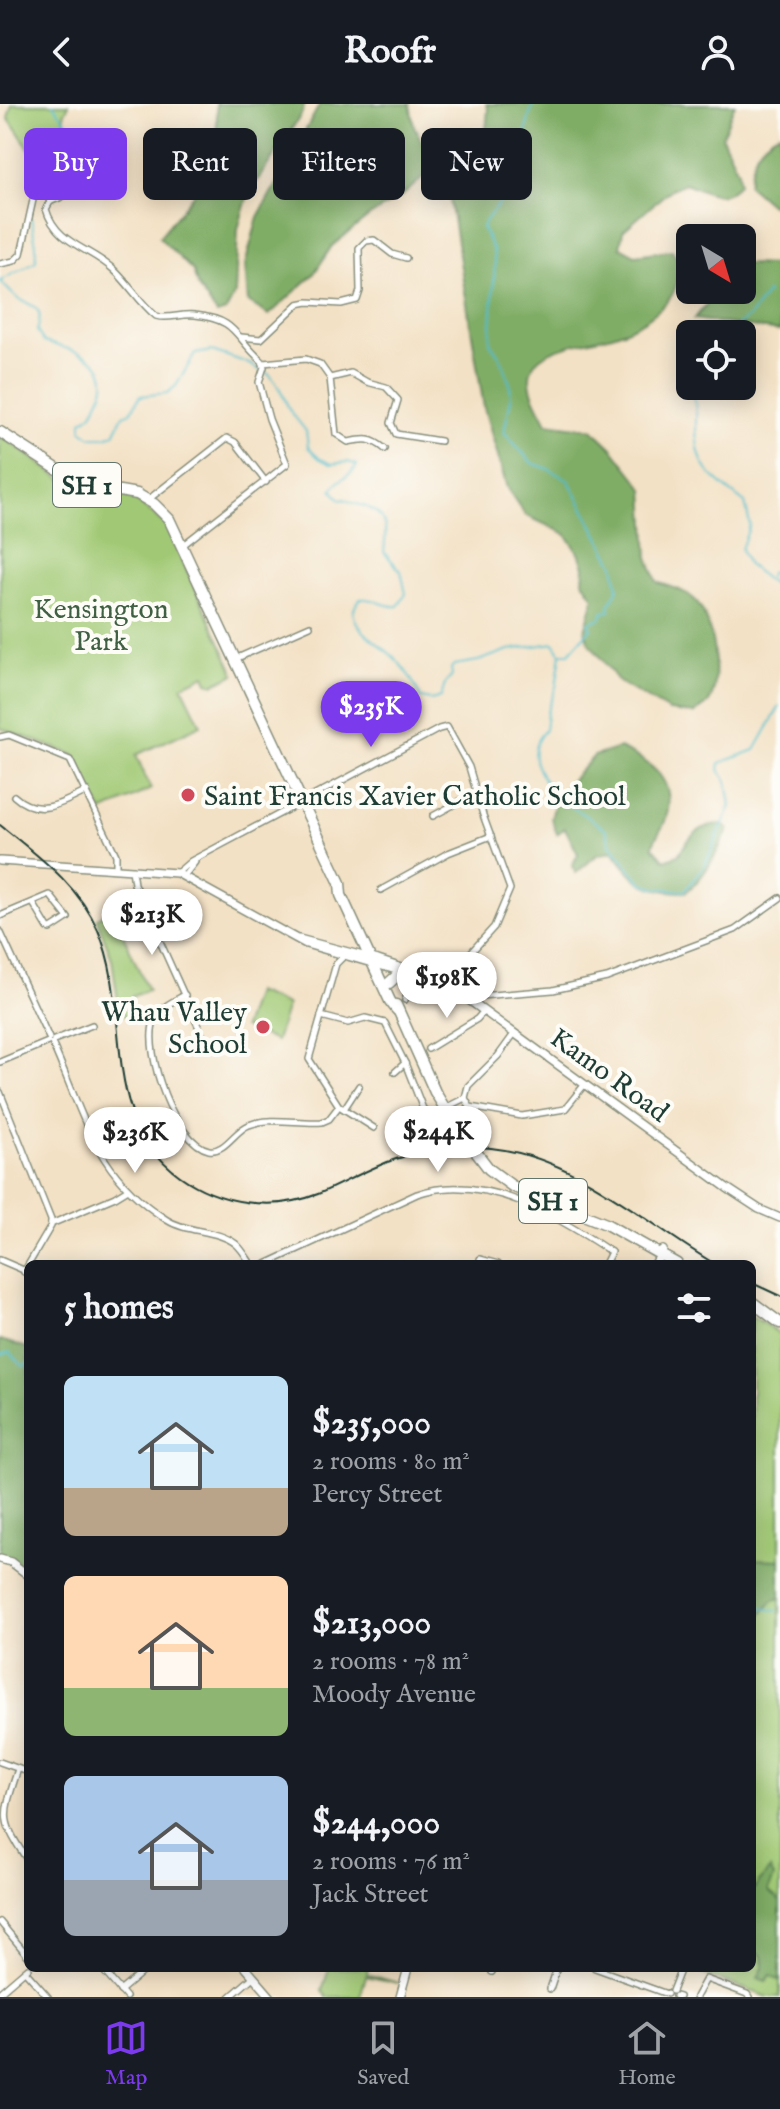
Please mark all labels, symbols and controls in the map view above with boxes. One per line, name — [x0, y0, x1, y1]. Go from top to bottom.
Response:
text: Roofr — [344, 29, 436, 75]
icon: back — [40, 30, 84, 74]
icon: person — [696, 30, 740, 74]
chip: Buy — [24, 128, 127, 200]
chip: Rent — [143, 128, 257, 200]
chip: Filters — [273, 128, 405, 200]
chip: New — [421, 128, 532, 200]
north arrow — [676, 224, 756, 304]
map controls — [676, 224, 756, 400]
button: locate — [676, 320, 756, 400]
road number: SH 1 — [53, 463, 121, 507]
park label: Kensington Park — [34, 593, 169, 660]
pin: $235K — [315, 681, 427, 749]
text: $235K — [339, 690, 403, 723]
place label: Saint Francis Xavier Catholic School — [204, 780, 626, 815]
marker: Saint Francis Xavier Catholic School — [179, 786, 197, 804]
pin: $213K — [96, 889, 208, 957]
text: $213K — [120, 898, 184, 931]
pin: $198K — [391, 952, 503, 1020]
text: $198K — [415, 961, 479, 994]
place label: Whau Valley School — [101, 996, 247, 1063]
marker: Whau Valley School — [254, 1018, 272, 1036]
street label: Kamo Road — [542, 1021, 675, 1131]
pin: $244K — [382, 1106, 494, 1174]
pin: $236K — [79, 1107, 191, 1175]
text: $244K — [403, 1115, 473, 1148]
text: $236K — [102, 1116, 168, 1149]
road number: SH 1 — [519, 1179, 587, 1223]
icon: filters — [672, 1286, 716, 1330]
text: 5 homes — [64, 1287, 174, 1330]
text: $235,000 — [312, 1402, 431, 1445]
icon: home — [128, 1408, 224, 1504]
text: 2 rooms · 80 m² — [312, 1445, 470, 1478]
text: Percy Street — [312, 1478, 442, 1511]
text: $213,000 — [312, 1602, 431, 1645]
icon: home — [128, 1608, 224, 1704]
text: 2 rooms · 78 m² — [312, 1645, 469, 1678]
text: Moody Avenue — [312, 1678, 476, 1711]
text: $244,000 — [312, 1802, 440, 1845]
icon: home — [128, 1808, 224, 1904]
text: 2 rooms · 76 m² — [312, 1845, 470, 1878]
text: Jack Street — [312, 1878, 429, 1911]
tab: Map — [104, 2016, 148, 2092]
tab: Saved — [357, 2016, 409, 2092]
tab: Home — [618, 2016, 676, 2092]

